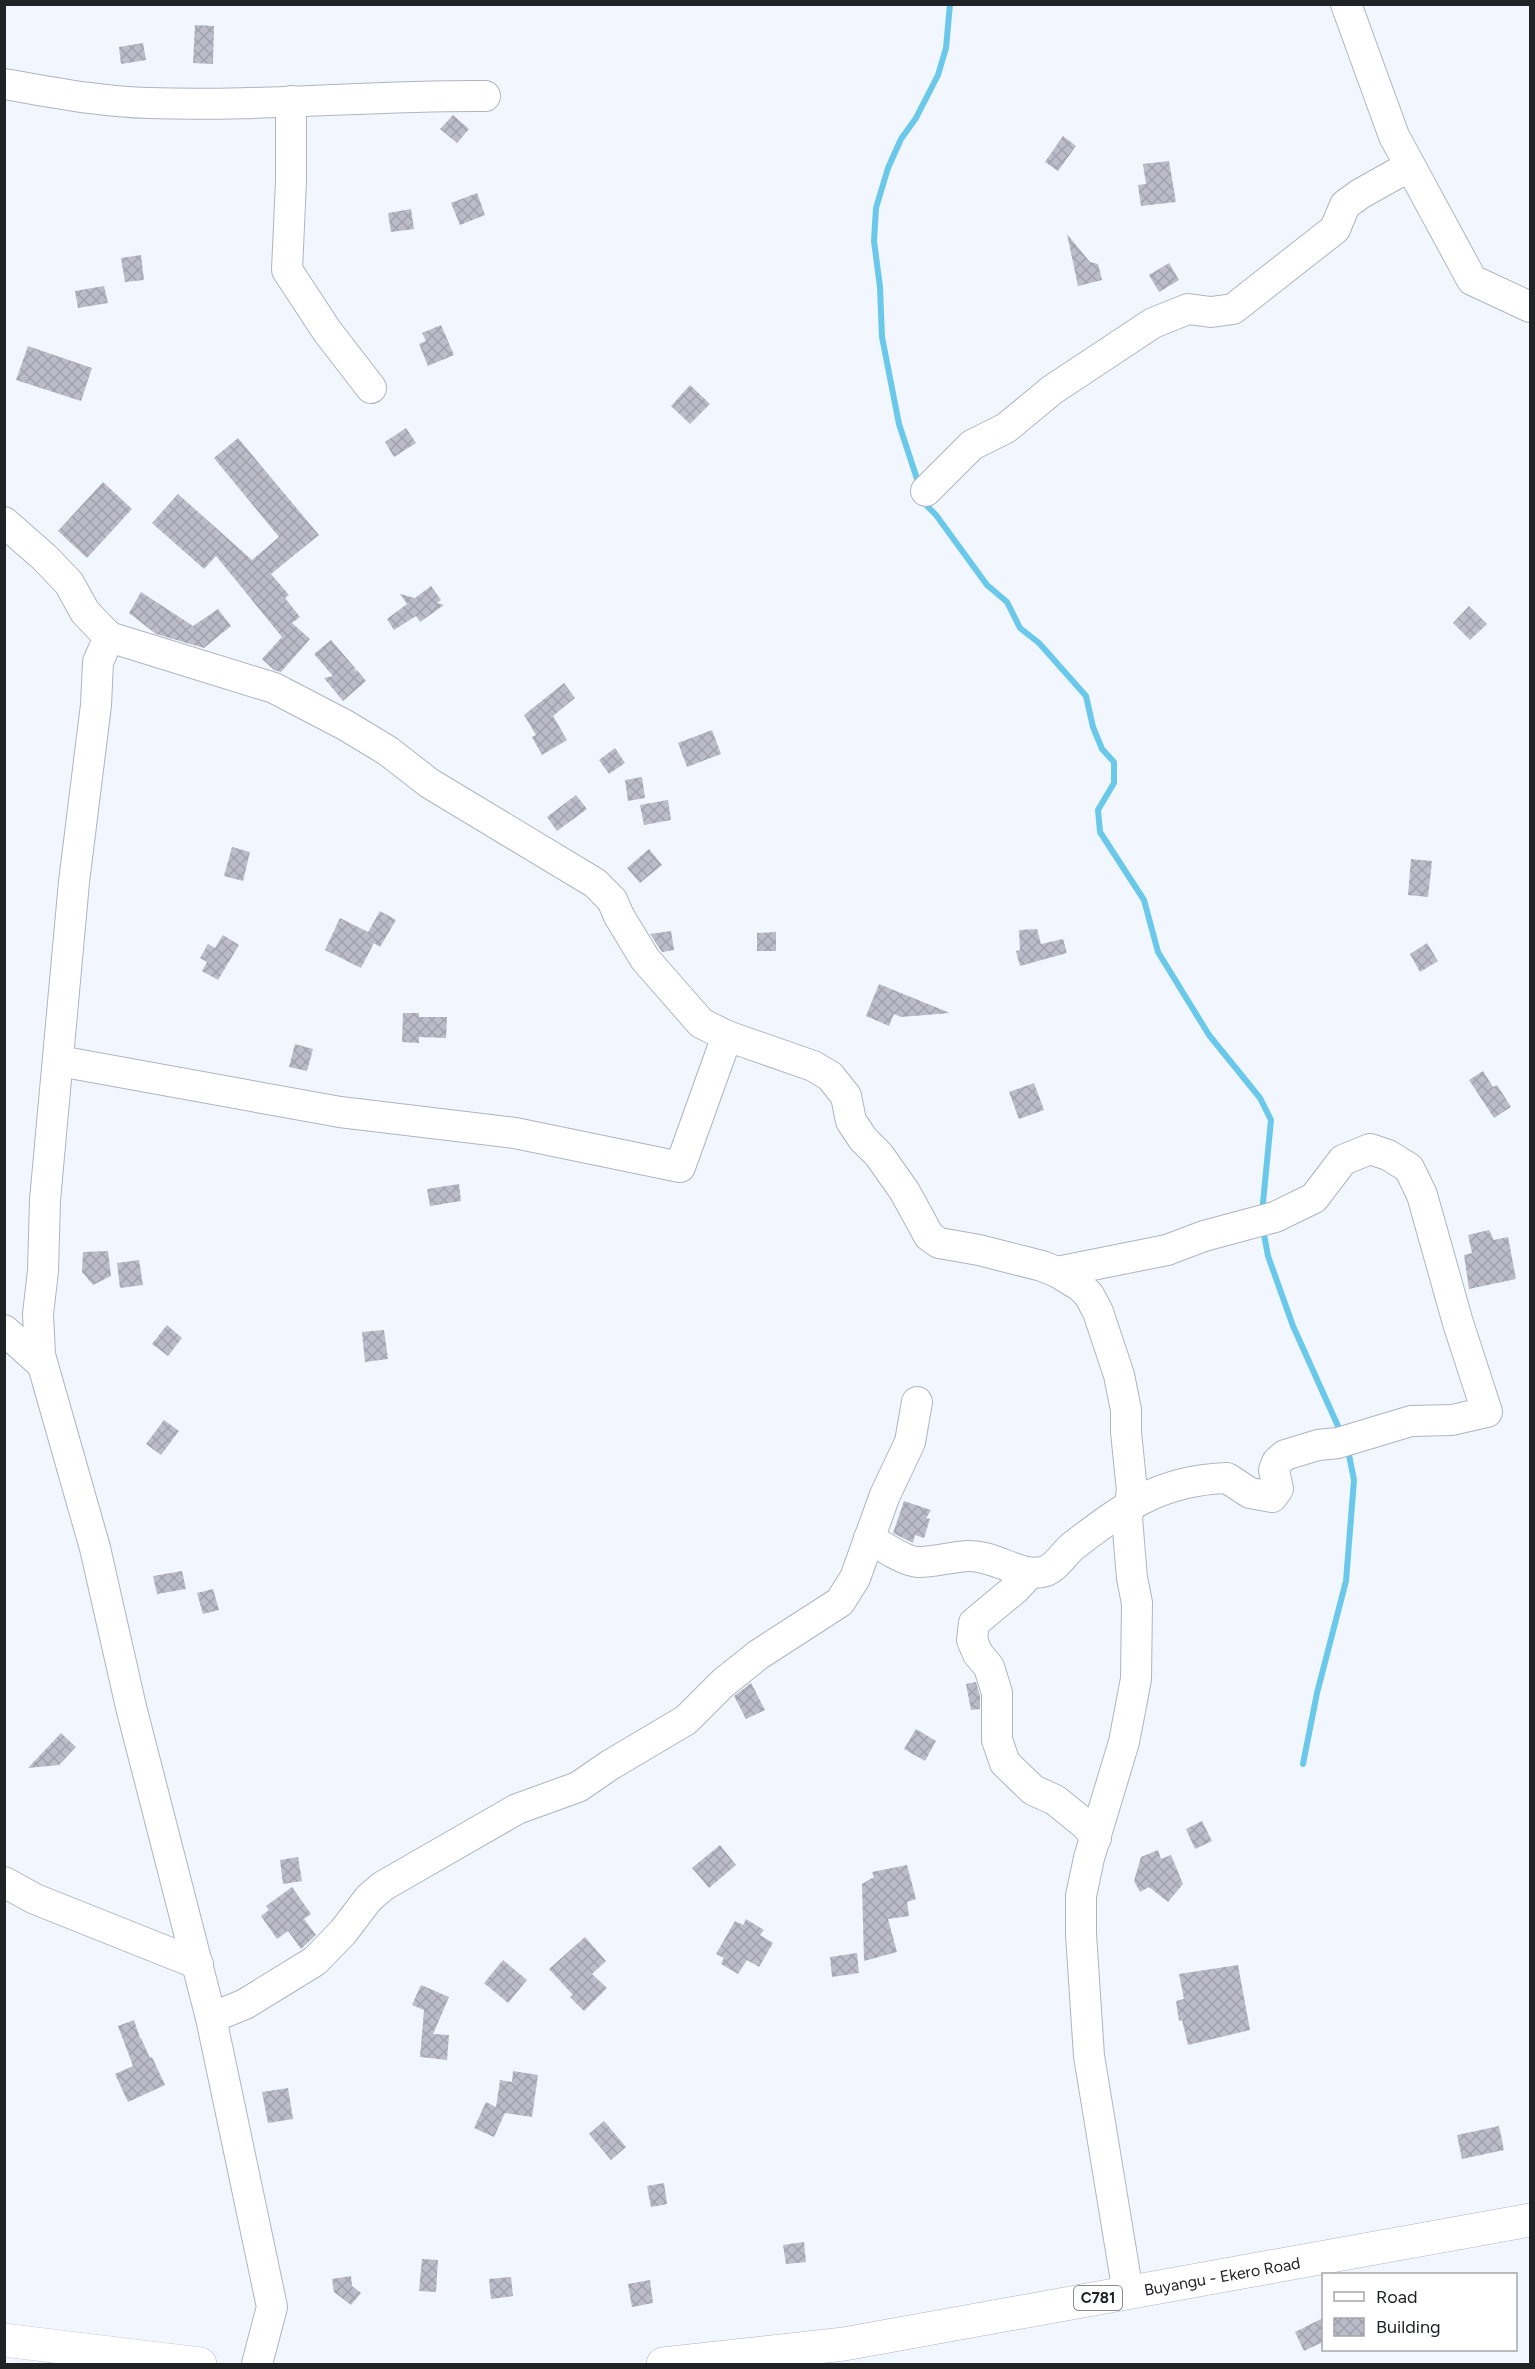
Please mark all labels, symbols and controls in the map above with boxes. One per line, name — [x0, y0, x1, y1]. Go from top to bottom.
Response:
street label: Buyangu - Ekero Road — [1143, 2253, 1302, 2300]
legend — [1322, 2273, 1517, 2351]
road number: C781 — [1074, 2286, 1122, 2310]
text: Road — [1376, 2286, 1417, 2308]
text: Building — [1376, 2316, 1441, 2338]

